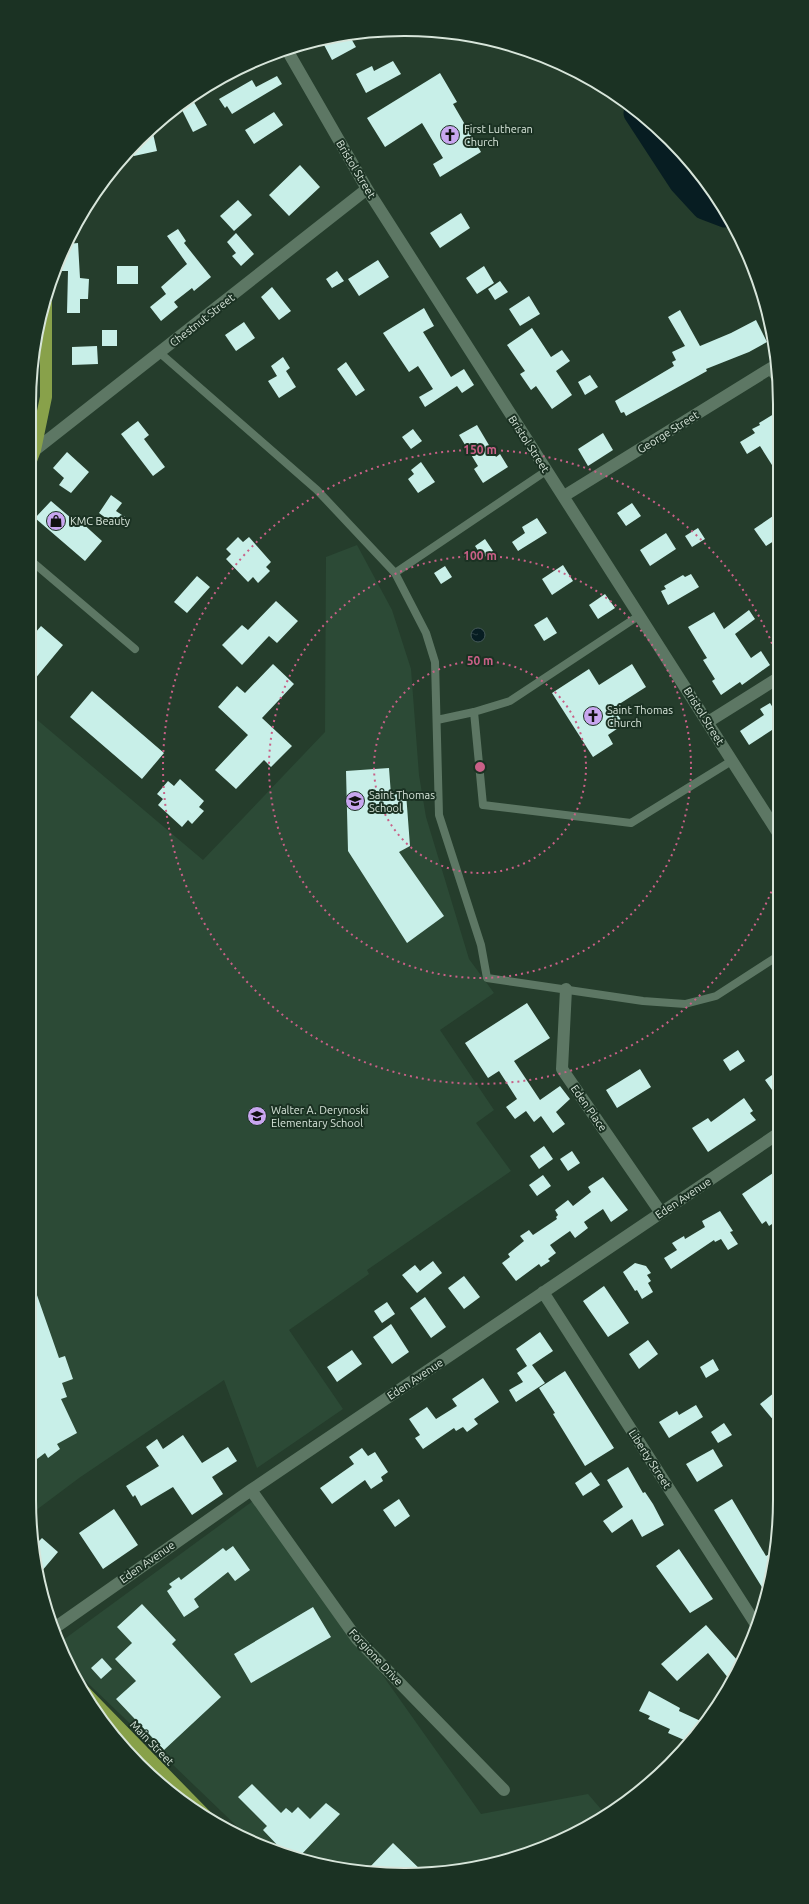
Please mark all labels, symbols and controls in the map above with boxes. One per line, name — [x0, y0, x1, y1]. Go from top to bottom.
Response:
place label: First Lutheran Church — [464, 123, 533, 148]
church icon: First Lutheran Church — [439, 124, 461, 146]
street label: Bristol Street — [334, 138, 378, 201]
street label: Chestnut Street — [167, 291, 237, 349]
street label: George Street — [635, 408, 701, 456]
street label: Bristol Street — [506, 413, 552, 475]
text: 150 m — [463, 443, 497, 456]
shop icon: KMC Beauty — [45, 510, 67, 532]
place label: KMC Beauty — [70, 515, 131, 527]
text: 100 m — [463, 549, 497, 562]
text: 50 m — [467, 654, 493, 667]
street label: Bristol Street — [682, 685, 727, 748]
place label: Saint Thomas Church — [607, 704, 673, 729]
church icon: Saint Thomas Church — [582, 705, 604, 727]
centre of rings — [473, 760, 487, 774]
place label: Saint Thomas School — [369, 789, 435, 814]
school or university icon: Saint Thomas School — [344, 790, 366, 812]
street label: Eden Place — [569, 1083, 609, 1133]
place label: Walter A. Derynoski Elementary School — [271, 1104, 368, 1129]
school or university icon: Walter A. Derynoski Elementary School — [246, 1105, 268, 1127]
street label: Eden Avenue — [653, 1175, 713, 1221]
street label: Eden Avenue — [385, 1356, 445, 1402]
street label: Liberty Street — [626, 1427, 674, 1491]
street label: Eden Avenue — [117, 1539, 177, 1585]
street label: Forgione Drive — [347, 1626, 405, 1688]
street label: Main Street — [128, 1718, 177, 1768]

